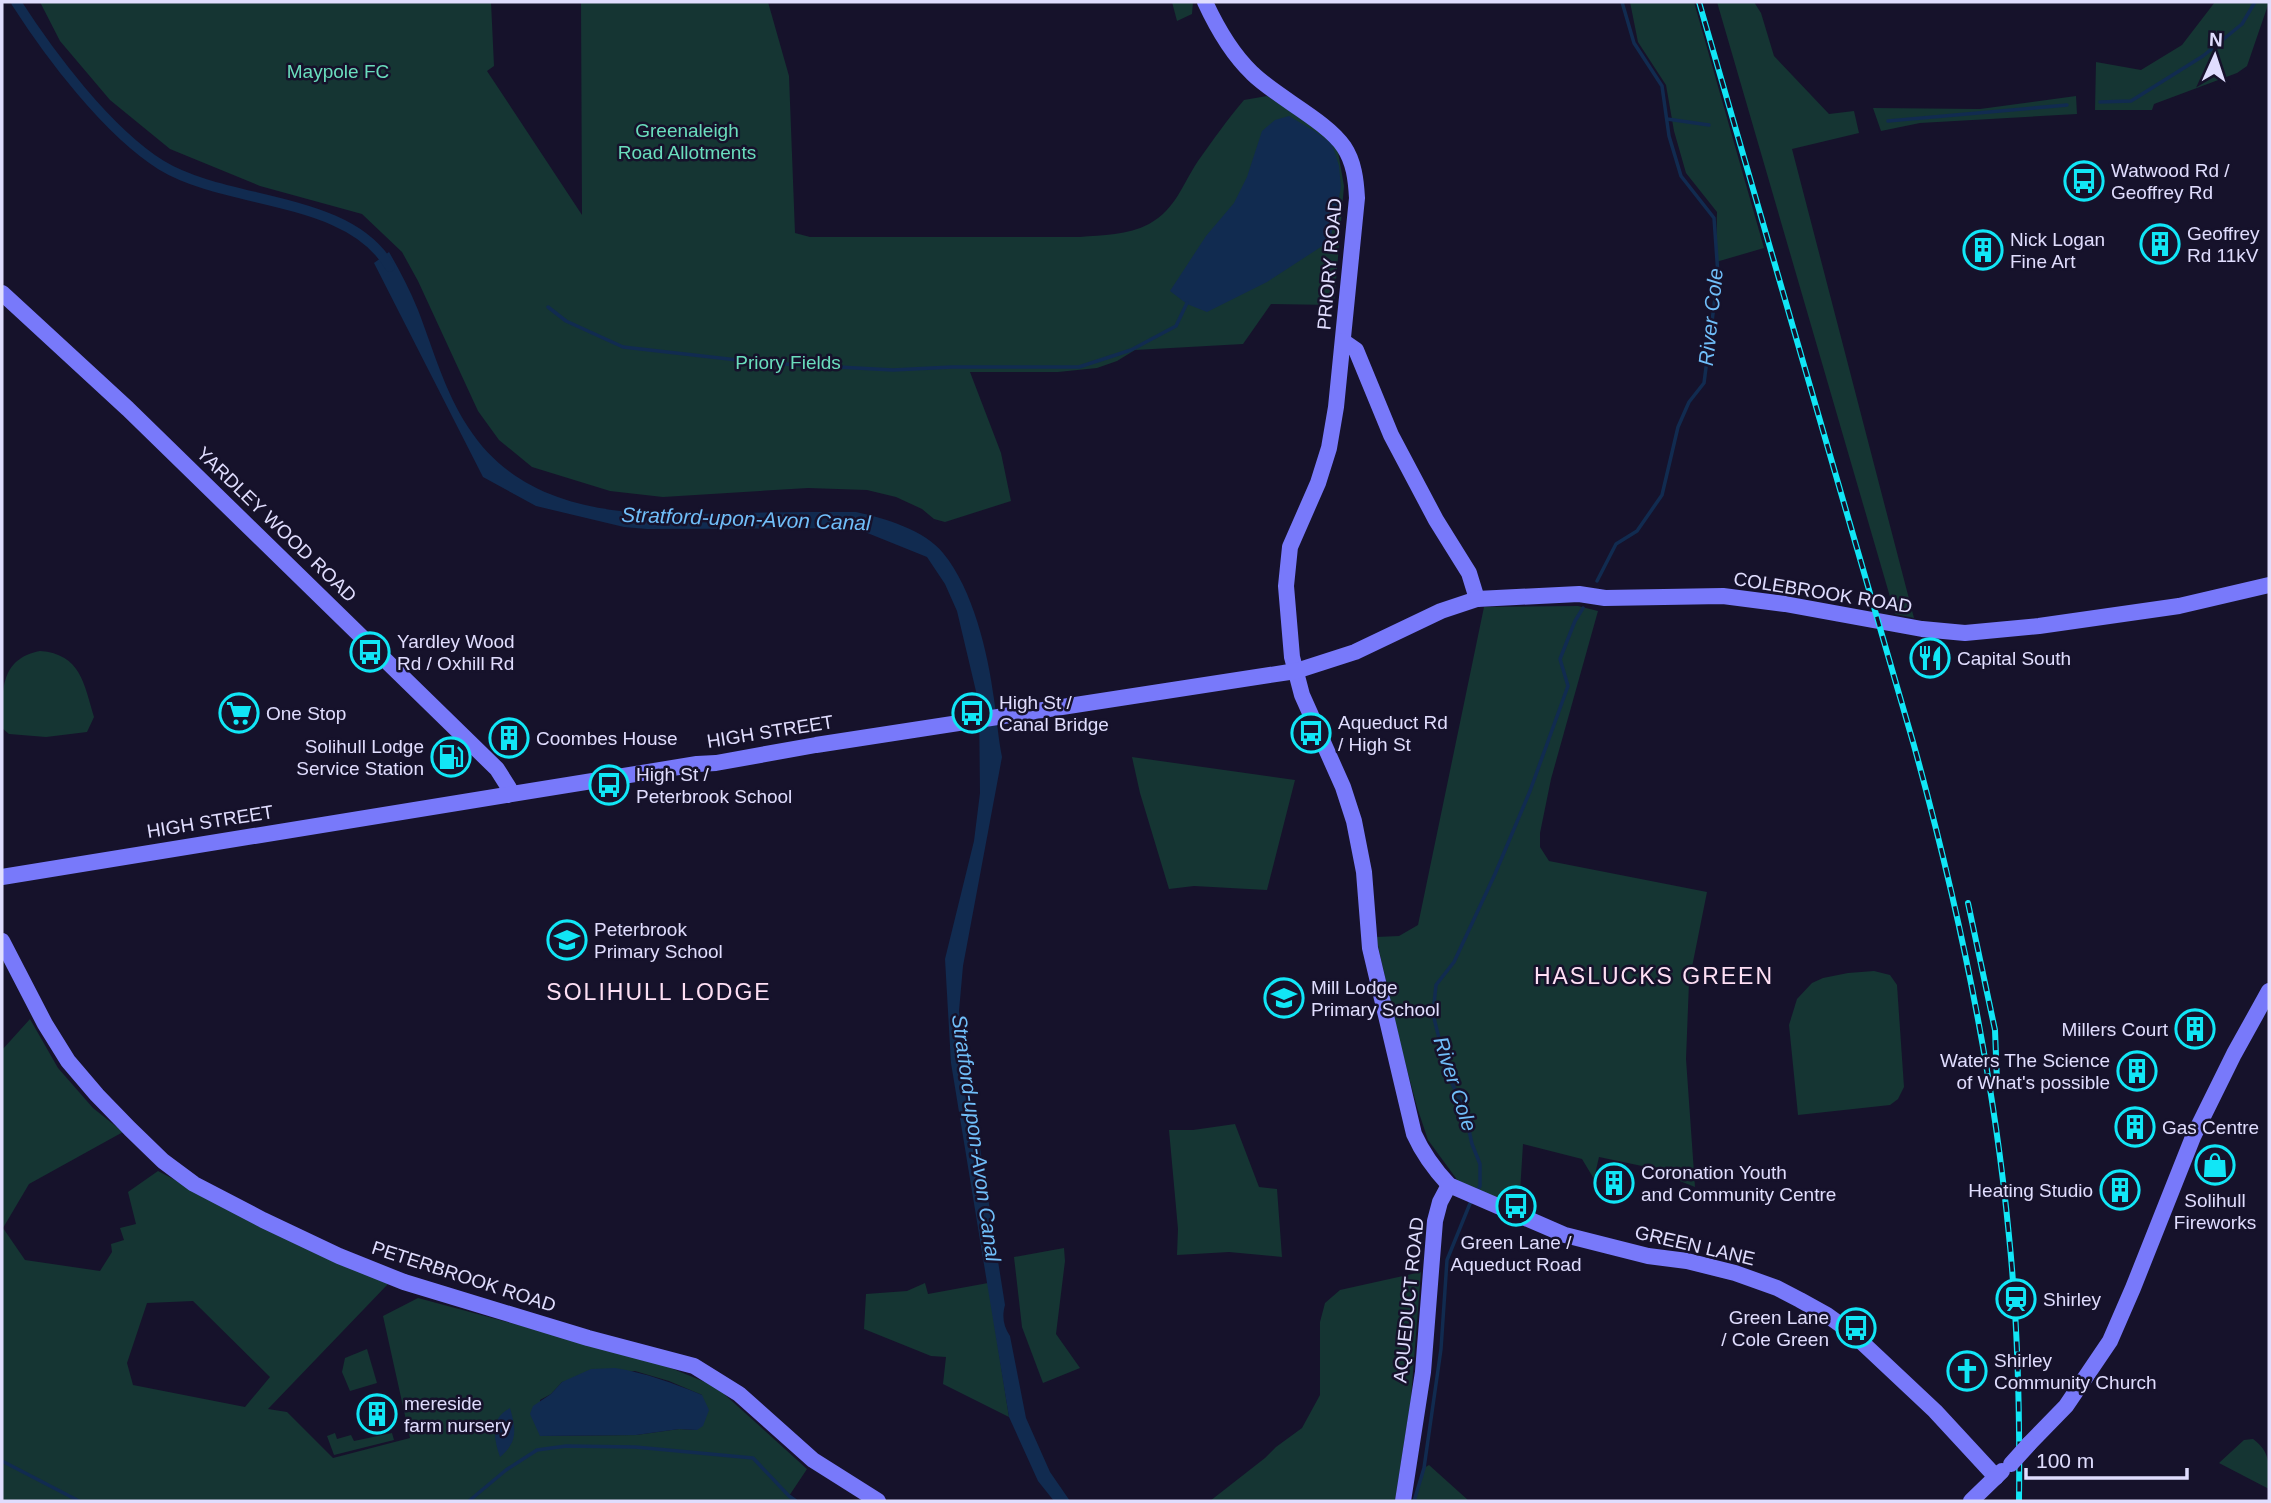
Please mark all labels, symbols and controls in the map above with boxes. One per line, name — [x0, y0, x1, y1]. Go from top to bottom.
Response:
north arrow — [2180, 21, 2250, 91]
text: N — [2208, 29, 2223, 50]
park label: Maypole FC — [287, 61, 389, 82]
park label: Greenaleigh Road Allotments — [618, 120, 756, 163]
bus stop icon: Watwood Rd / Geoffrey Rd — [2063, 160, 2105, 202]
place label: Watwood Rd / Geoffrey Rd — [2111, 160, 2230, 203]
street label: PRIORY ROAD — [1313, 197, 1346, 331]
building icon: Geoffrey Rd 11kV — [2139, 223, 2181, 265]
place label: Geoffrey Rd 11kV — [2187, 223, 2260, 266]
building icon: Nick Logan Fine Art — [1962, 229, 2004, 271]
place label: Nick Logan Fine Art — [2010, 229, 2105, 272]
water label: River Cole — [1694, 267, 1727, 367]
park label: Priory Fields — [735, 352, 841, 373]
street label: YARDLEY WOOD ROAD — [193, 443, 361, 606]
water label: Stratford-upon-Avon Canal — [621, 503, 872, 534]
street label: COLEBROOK ROAD — [1732, 568, 1914, 617]
bus stop icon: Yardley Wood Rd / Oxhill Rd — [349, 631, 391, 673]
place label: Yardley Wood Rd / Oxhill Rd — [397, 631, 515, 674]
restaurant icon: Capital South — [1909, 637, 1951, 679]
place label: Capital South — [1957, 648, 2071, 669]
supermarket icon: One Stop — [218, 692, 260, 734]
bus stop icon: High St / Canal Bridge — [951, 692, 993, 734]
place label: High St / Canal Bridge — [999, 692, 1109, 735]
place label: One Stop — [266, 703, 346, 724]
street label: HIGH STREET — [705, 711, 835, 752]
bus stop icon: Aqueduct Rd / High St — [1290, 712, 1332, 754]
place label: Aqueduct Rd / High St — [1338, 712, 1448, 755]
building icon: Coombes House — [488, 717, 530, 759]
place label: Coombes House — [536, 728, 678, 749]
place label: Solihull Lodge Service Station — [296, 736, 424, 779]
fuel station icon: Solihull Lodge Service Station — [430, 736, 472, 778]
bus stop icon: High St / Peterbrook School — [588, 764, 630, 806]
place label: High St / Peterbrook School — [636, 764, 792, 807]
street label: HIGH STREET — [145, 801, 275, 842]
school or university icon: Peterbrook Primary School — [546, 919, 588, 961]
place label: Peterbrook Primary School — [594, 919, 723, 962]
district label: HASLUCKS GREEN — [1534, 963, 1774, 989]
school or university icon: Mill Lodge Primary School — [1263, 977, 1305, 1019]
place label: Mill Lodge Primary School — [1311, 977, 1440, 1020]
district label: SOLIHULL LODGE — [546, 979, 772, 1005]
building icon: Millers Court — [2174, 1008, 2216, 1050]
water label: Stratford-upon-Avon Canal — [948, 1013, 1005, 1264]
place label: Millers Court — [2061, 1019, 2169, 1040]
water label: River Cole — [1429, 1034, 1482, 1134]
place label: Waters The Science of What's possible — [1940, 1050, 2110, 1093]
building icon: Waters The Science of What's possible — [2116, 1050, 2158, 1092]
building icon: Gas Centre — [2114, 1106, 2156, 1148]
place label: Gas Centre — [2162, 1117, 2259, 1138]
shop icon: Solihull Fireworks — [2194, 1144, 2236, 1186]
building icon: Coronation Youth and Community Centre — [1593, 1162, 1635, 1204]
place label: Coronation Youth and Community Centre — [1641, 1162, 1836, 1205]
building icon: Heating Studio — [2099, 1169, 2141, 1211]
place label: Heating Studio — [1968, 1180, 2093, 1201]
bus stop icon: Green Lane / Aqueduct Road — [1495, 1185, 1537, 1227]
place label: Solihull Fireworks — [2174, 1190, 2256, 1233]
street label: AQUEDUCT ROAD — [1389, 1216, 1428, 1384]
street label: GREEN LANE — [1633, 1221, 1757, 1269]
place label: Green Lane / Aqueduct Road — [1451, 1232, 1582, 1275]
street label: PETERBROOK ROAD — [369, 1237, 558, 1316]
station icon: Shirley — [1995, 1278, 2037, 1320]
place label: Shirley — [2043, 1289, 2102, 1310]
place label: Green Lane / Cole Green — [1721, 1307, 1829, 1350]
bus stop icon: Green Lane / Cole Green — [1835, 1307, 1877, 1349]
church icon: Shirley Community Church — [1946, 1350, 1988, 1392]
place label: Shirley Community Church — [1994, 1350, 2157, 1393]
building icon: mereside farm nursery — [356, 1393, 398, 1435]
place label: mereside farm nursery — [404, 1393, 511, 1436]
scale bar — [2026, 1436, 2187, 1480]
text: 100 m — [2036, 1449, 2094, 1472]

